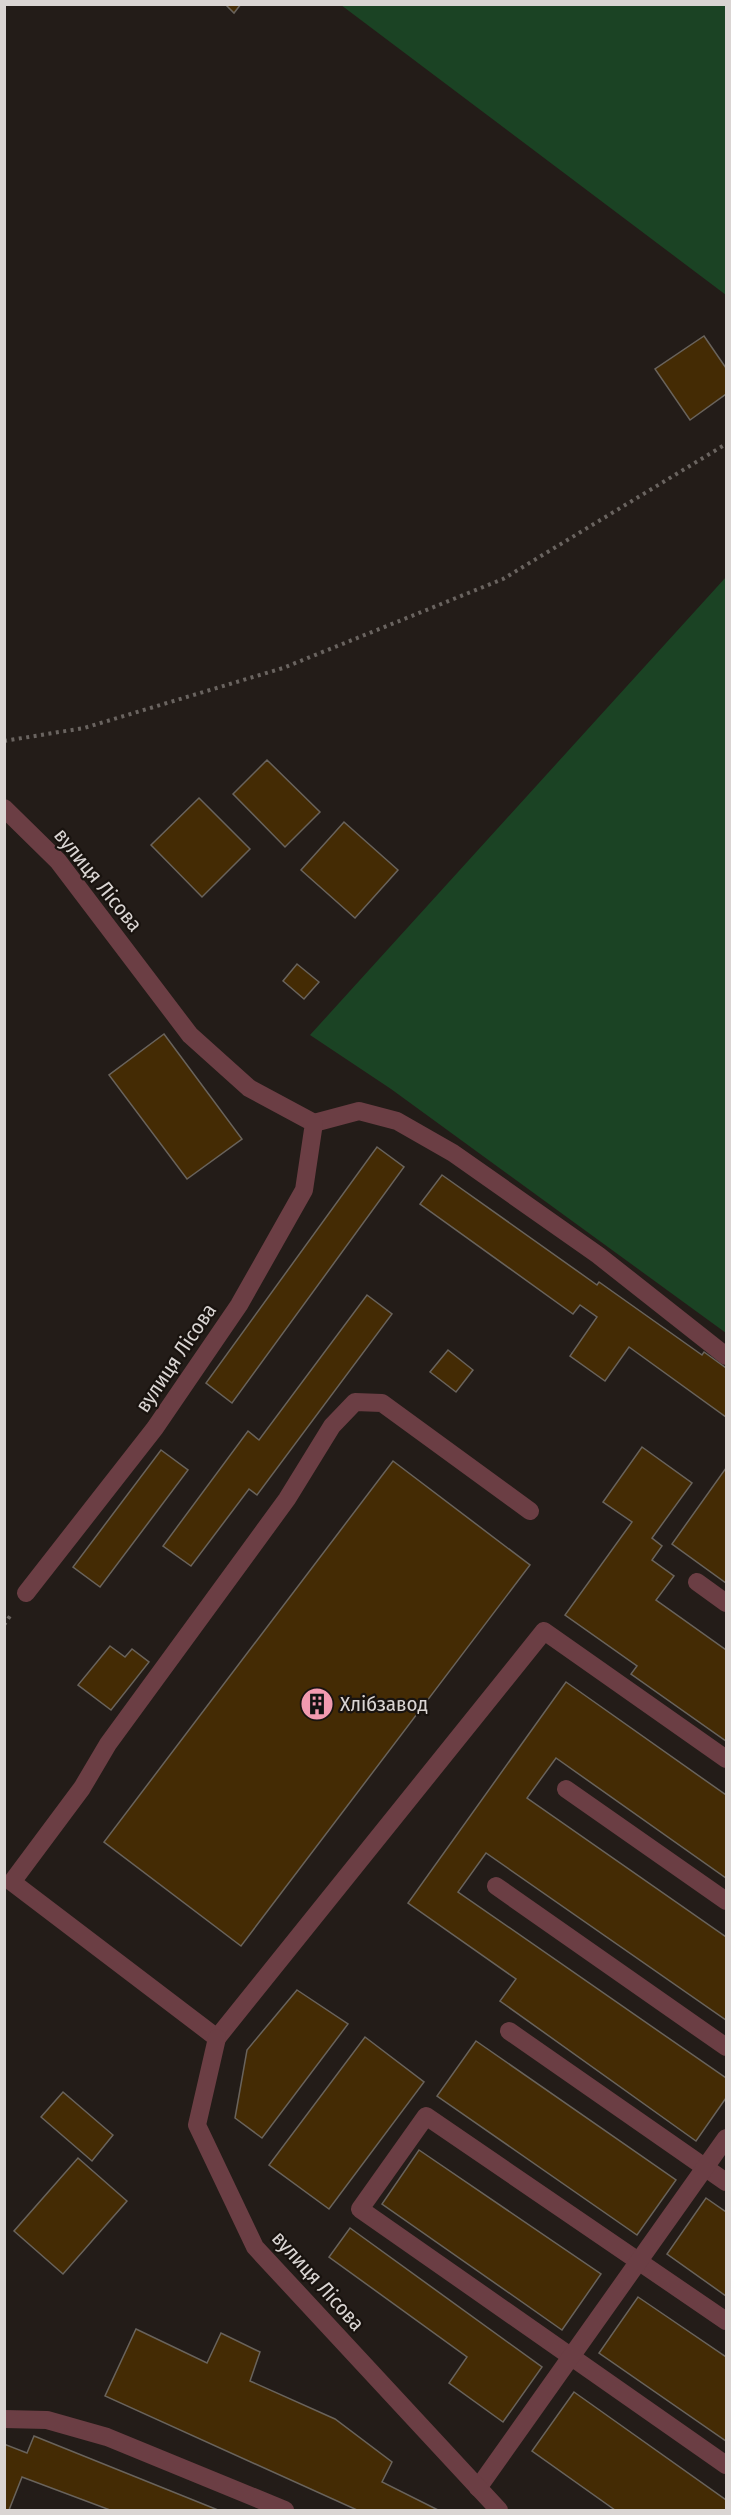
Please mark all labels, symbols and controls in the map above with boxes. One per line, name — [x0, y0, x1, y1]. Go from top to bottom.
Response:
street label: вулиця Лісова — [48, 823, 148, 937]
street label: вулиця Лісова — [130, 1299, 222, 1417]
building icon: Хлібзавод — [299, 1686, 335, 1722]
place label: Хлібзавод — [340, 1691, 428, 1717]
street label: вулиця Лісова — [266, 2226, 370, 2336]

